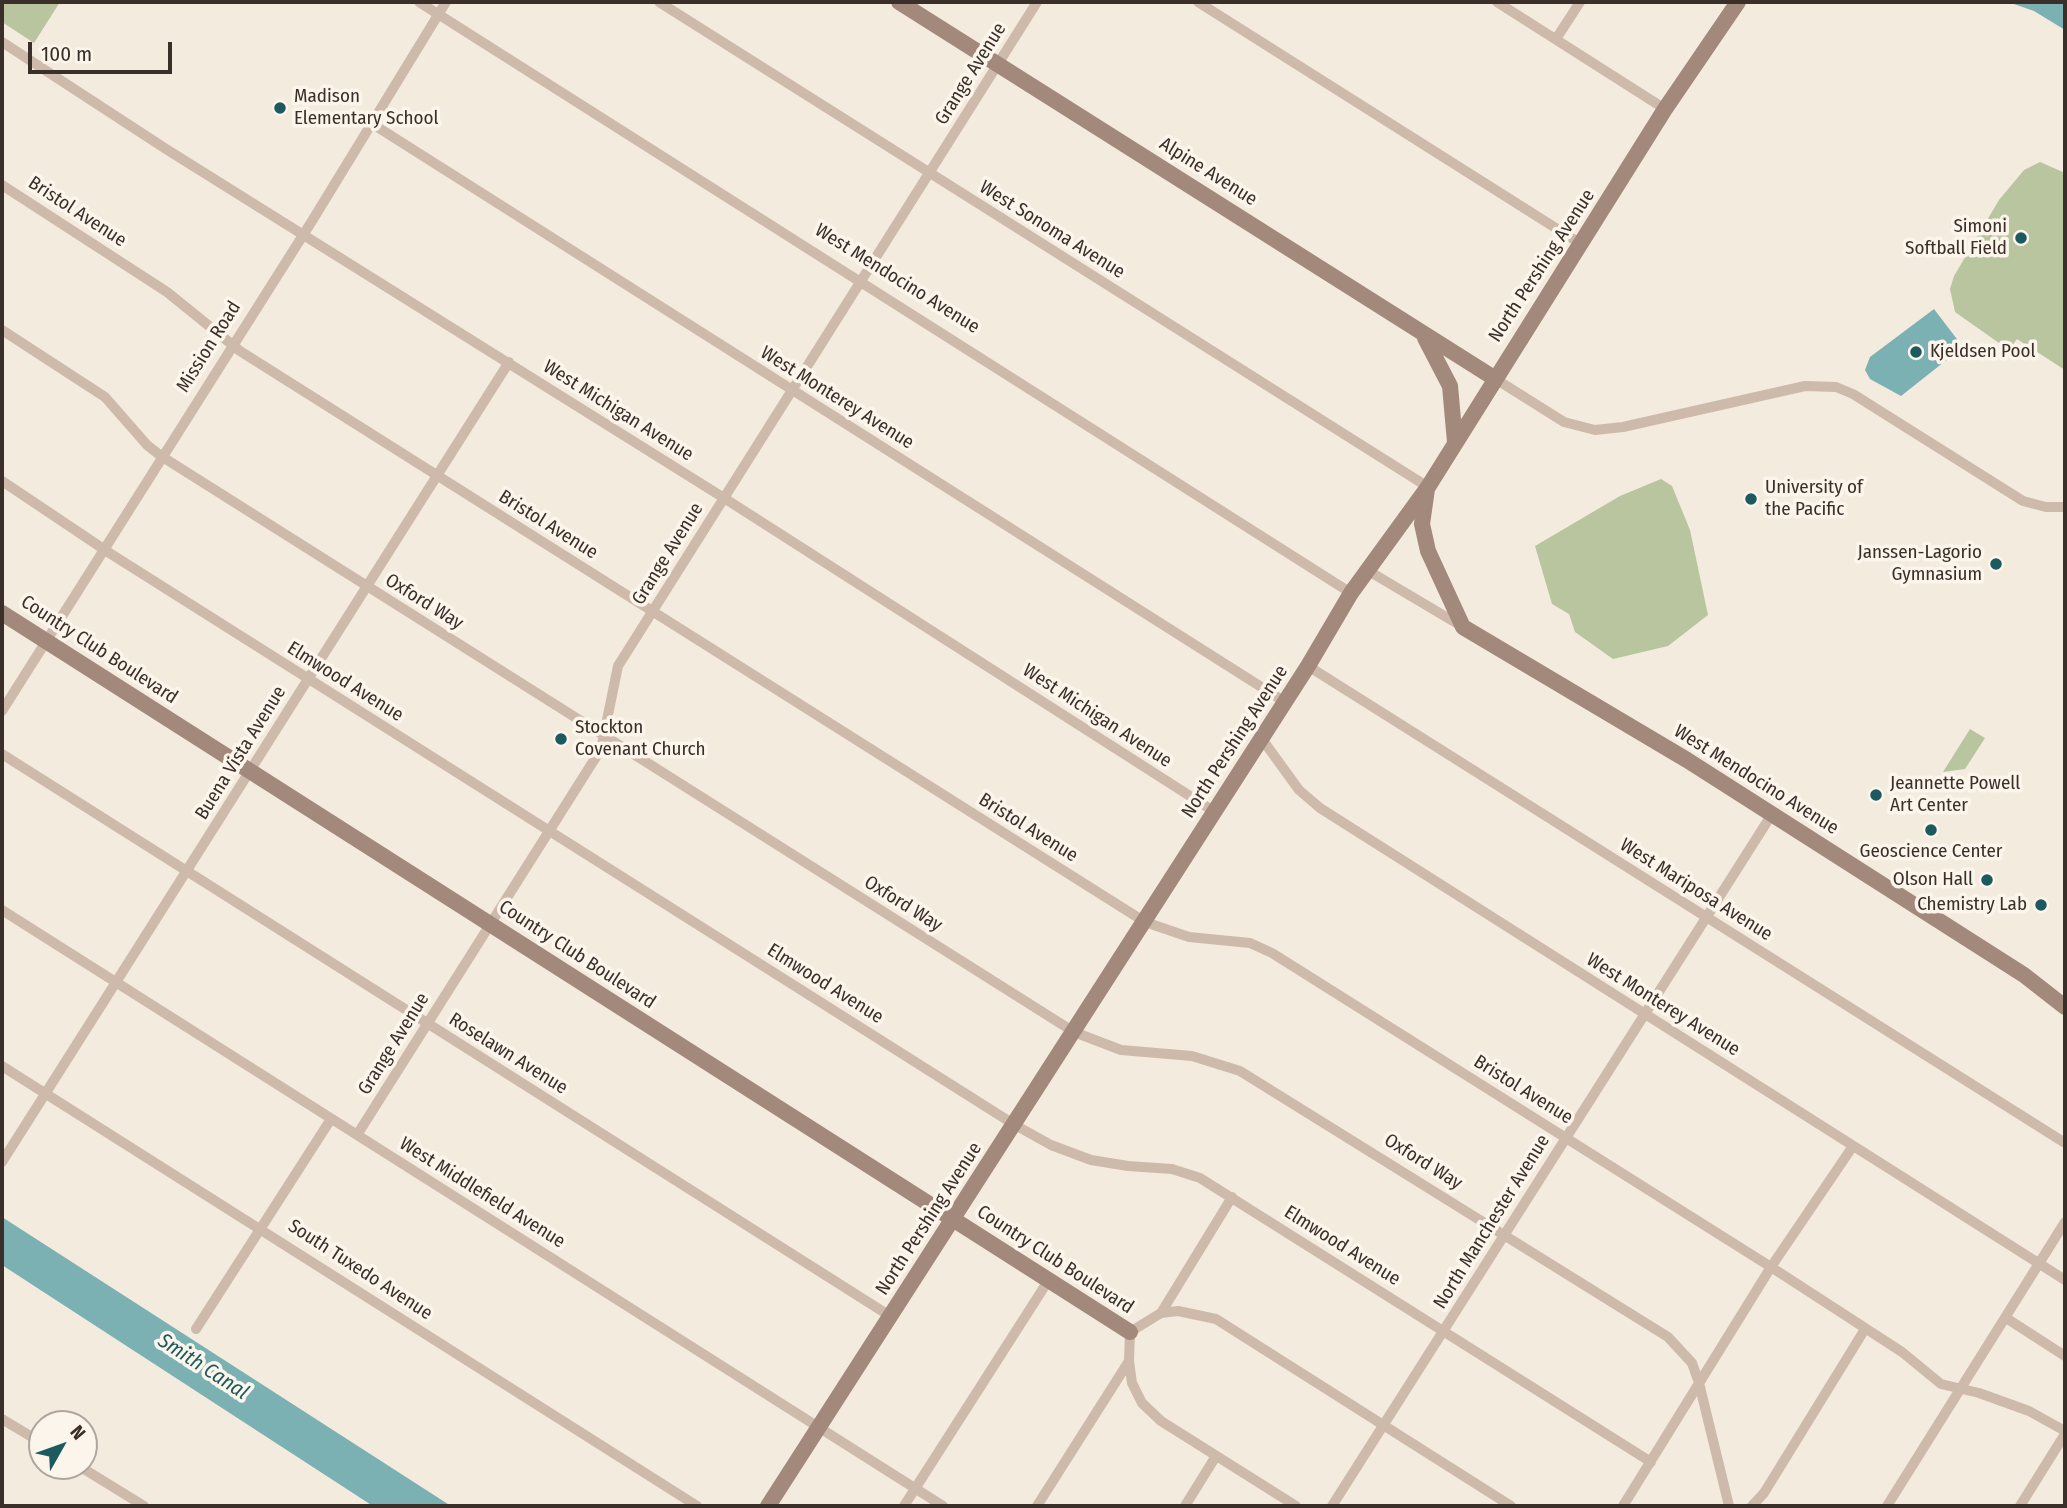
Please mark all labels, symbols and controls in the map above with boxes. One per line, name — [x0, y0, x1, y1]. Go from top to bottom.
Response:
street label: Grange Avenue — [931, 19, 1011, 129]
scale bar — [32, 28, 175, 72]
text: 100 m — [41, 41, 92, 67]
place label: Madison Elementary School — [294, 86, 439, 130]
marker: Madison Elementary School — [272, 100, 288, 116]
street label: Alpine Avenue — [1155, 133, 1261, 211]
street label: Bristol Avenue — [24, 172, 130, 252]
street label: West Sonoma Avenue — [975, 176, 1129, 284]
street label: North Pershing Avenue — [1484, 185, 1600, 347]
place label: Simoni Softball Field — [1905, 216, 2007, 260]
street label: West Mendocino Avenue — [810, 219, 984, 339]
marker: Simoni Softball Field — [2013, 230, 2029, 246]
street label: Mission Road — [172, 297, 246, 397]
place label: Kjeldsen Pool — [1930, 341, 2035, 363]
street label: West Monterey Avenue — [756, 342, 918, 454]
marker: Kjeldsen Pool — [1908, 344, 1924, 360]
street label: West Michigan Avenue — [539, 356, 697, 466]
place label: University of the Pacific — [1765, 477, 1863, 521]
street label: Bristol Avenue — [494, 486, 602, 564]
marker: University of the Pacific — [1743, 491, 1759, 507]
street label: Grange Avenue — [628, 499, 708, 609]
place label: Janssen-Lagorio Gymnasium — [1858, 542, 1982, 586]
marker: Janssen-Lagorio Gymnasium — [1988, 556, 2004, 572]
street label: Oxford Way — [381, 569, 467, 635]
street label: Country Club Boulevard — [16, 591, 182, 709]
street label: Elmwood Avenue — [283, 637, 407, 727]
street label: West Michigan Avenue — [1018, 659, 1176, 773]
street label: North Pershing Avenue — [1177, 661, 1293, 823]
street label: Buena Vista Avenue — [191, 682, 291, 824]
place label: Stockton Covenant Church — [575, 717, 706, 761]
street label: West Mendocino Avenue — [1669, 720, 1843, 840]
marker: Stockton Covenant Church — [553, 731, 569, 747]
place label: Jeannette Powell Art Center — [1890, 773, 2020, 817]
marker: Jeannette Powell Art Center — [1868, 787, 1884, 803]
street label: Bristol Avenue — [974, 789, 1082, 867]
marker: Geoscience Center — [1923, 822, 1939, 838]
street label: West Mariposa Avenue — [1616, 834, 1776, 946]
place label: Geoscience Center — [1860, 841, 2002, 863]
place label: Olson Hall — [1893, 869, 1973, 891]
street label: Oxford Way — [860, 871, 946, 937]
marker: Olson Hall — [1979, 872, 1995, 888]
place label: Chemistry Lab — [1917, 894, 2027, 916]
street label: Country Club Boulevard — [494, 896, 660, 1014]
marker: Chemistry Lab — [2033, 897, 2049, 913]
street label: Elmwood Avenue — [763, 939, 887, 1029]
street label: West Monterey Avenue — [1582, 949, 1744, 1061]
street label: Grange Avenue — [354, 989, 434, 1099]
street label: Roselawn Avenue — [444, 1008, 572, 1100]
street label: Bristol Avenue — [1469, 1051, 1577, 1129]
street label: Oxford Way — [1380, 1129, 1466, 1195]
street label: North Manchester Avenue — [1429, 1131, 1555, 1313]
street label: West Middlefield Avenue — [395, 1133, 569, 1253]
street label: North Pershing Avenue — [871, 1138, 987, 1300]
street label: Country Club Boulevard — [972, 1201, 1138, 1319]
street label: Elmwood Avenue — [1280, 1201, 1404, 1291]
street label: South Tuxedo Avenue — [284, 1215, 436, 1325]
water label: Smith Canal — [153, 1328, 253, 1406]
north arrow — [28, 1410, 98, 1480]
text: N — [65, 1421, 90, 1444]

